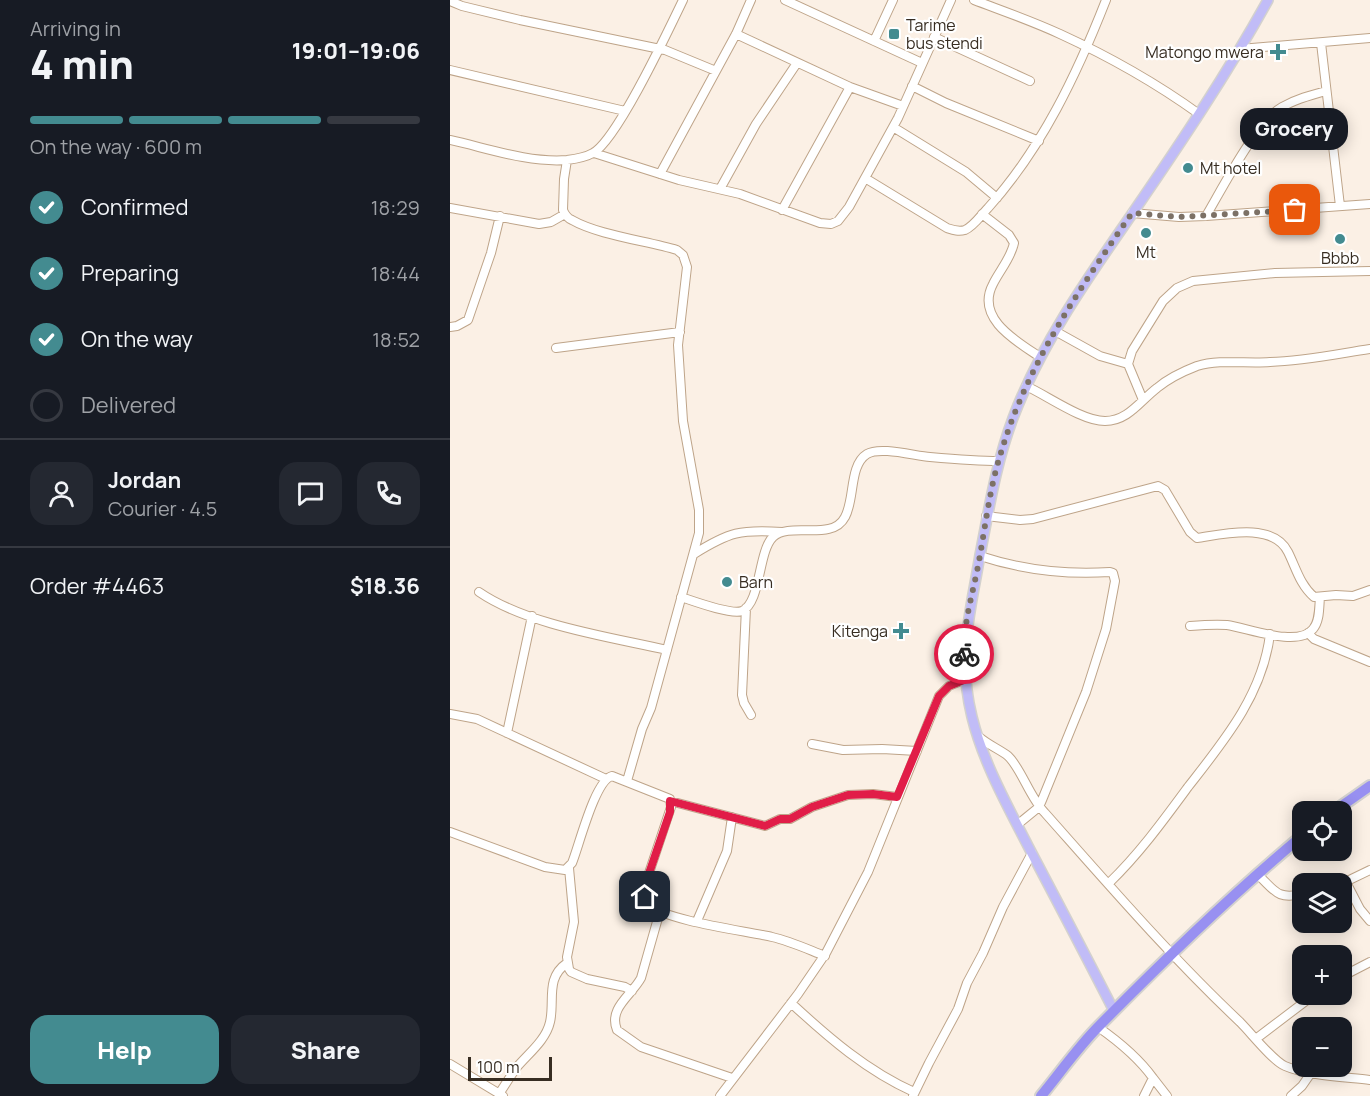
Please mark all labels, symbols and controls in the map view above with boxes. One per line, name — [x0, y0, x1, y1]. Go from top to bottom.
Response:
place label: Tarime bus stendi — [906, 14, 983, 54]
text: Arriving in — [30, 15, 121, 42]
marker: Tarime bus stendi — [887, 27, 901, 41]
text: 19:01–19:06 — [292, 36, 420, 66]
text: 4 min — [30, 37, 134, 91]
place label: Matongo mwera — [1145, 41, 1264, 63]
marker: Matongo mwera — [1269, 43, 1287, 61]
callout: Grocery — [1241, 108, 1349, 150]
text: Grocery — [1255, 115, 1333, 142]
text: On the way · 600 m — [30, 133, 202, 160]
place label: Mt hotel — [1200, 157, 1261, 179]
marker: Mt hotel — [1181, 161, 1195, 175]
pin — [1269, 184, 1320, 235]
icon: check — [30, 191, 63, 224]
text: Confirmed — [81, 192, 189, 222]
icon: bag — [1278, 193, 1311, 226]
text: 18:29 — [371, 194, 420, 221]
marker: Mt — [1139, 226, 1153, 240]
marker: Bbbb — [1333, 232, 1347, 246]
place label: Mt — [1136, 241, 1156, 263]
place label: Bbbb — [1321, 247, 1359, 269]
icon: check — [30, 257, 63, 290]
text: Preparing — [81, 258, 179, 288]
text: 18:44 — [371, 260, 420, 287]
icon: check — [30, 323, 63, 356]
text: On the way — [81, 324, 193, 354]
text: 18:52 — [372, 326, 420, 353]
text: Delivered — [81, 390, 176, 420]
button: person — [30, 462, 93, 525]
button: chat — [279, 462, 342, 525]
button: phone — [357, 462, 420, 525]
text: Jordan — [108, 465, 181, 495]
text: Courier · 4.5 — [108, 495, 217, 522]
text: Order #4463 — [30, 571, 164, 601]
text: $18.36 — [350, 571, 420, 601]
place label: Barn — [739, 571, 773, 593]
marker: Barn — [720, 575, 734, 589]
place label: Kitenga — [832, 620, 888, 642]
marker: Kitenga — [892, 622, 910, 640]
courier — [934, 624, 994, 684]
icon: bike — [948, 638, 981, 671]
map controls — [1292, 801, 1352, 1077]
button: locate — [1292, 801, 1352, 861]
pin — [619, 871, 670, 922]
button: layers — [1292, 873, 1352, 933]
icon: home — [628, 880, 661, 913]
button: + — [1292, 945, 1352, 1005]
button: Help — [30, 1015, 219, 1084]
button: Share — [231, 1015, 420, 1084]
button: − — [1292, 1017, 1352, 1077]
scale bar — [468, 1054, 552, 1082]
text: 100 m — [477, 1056, 520, 1078]

